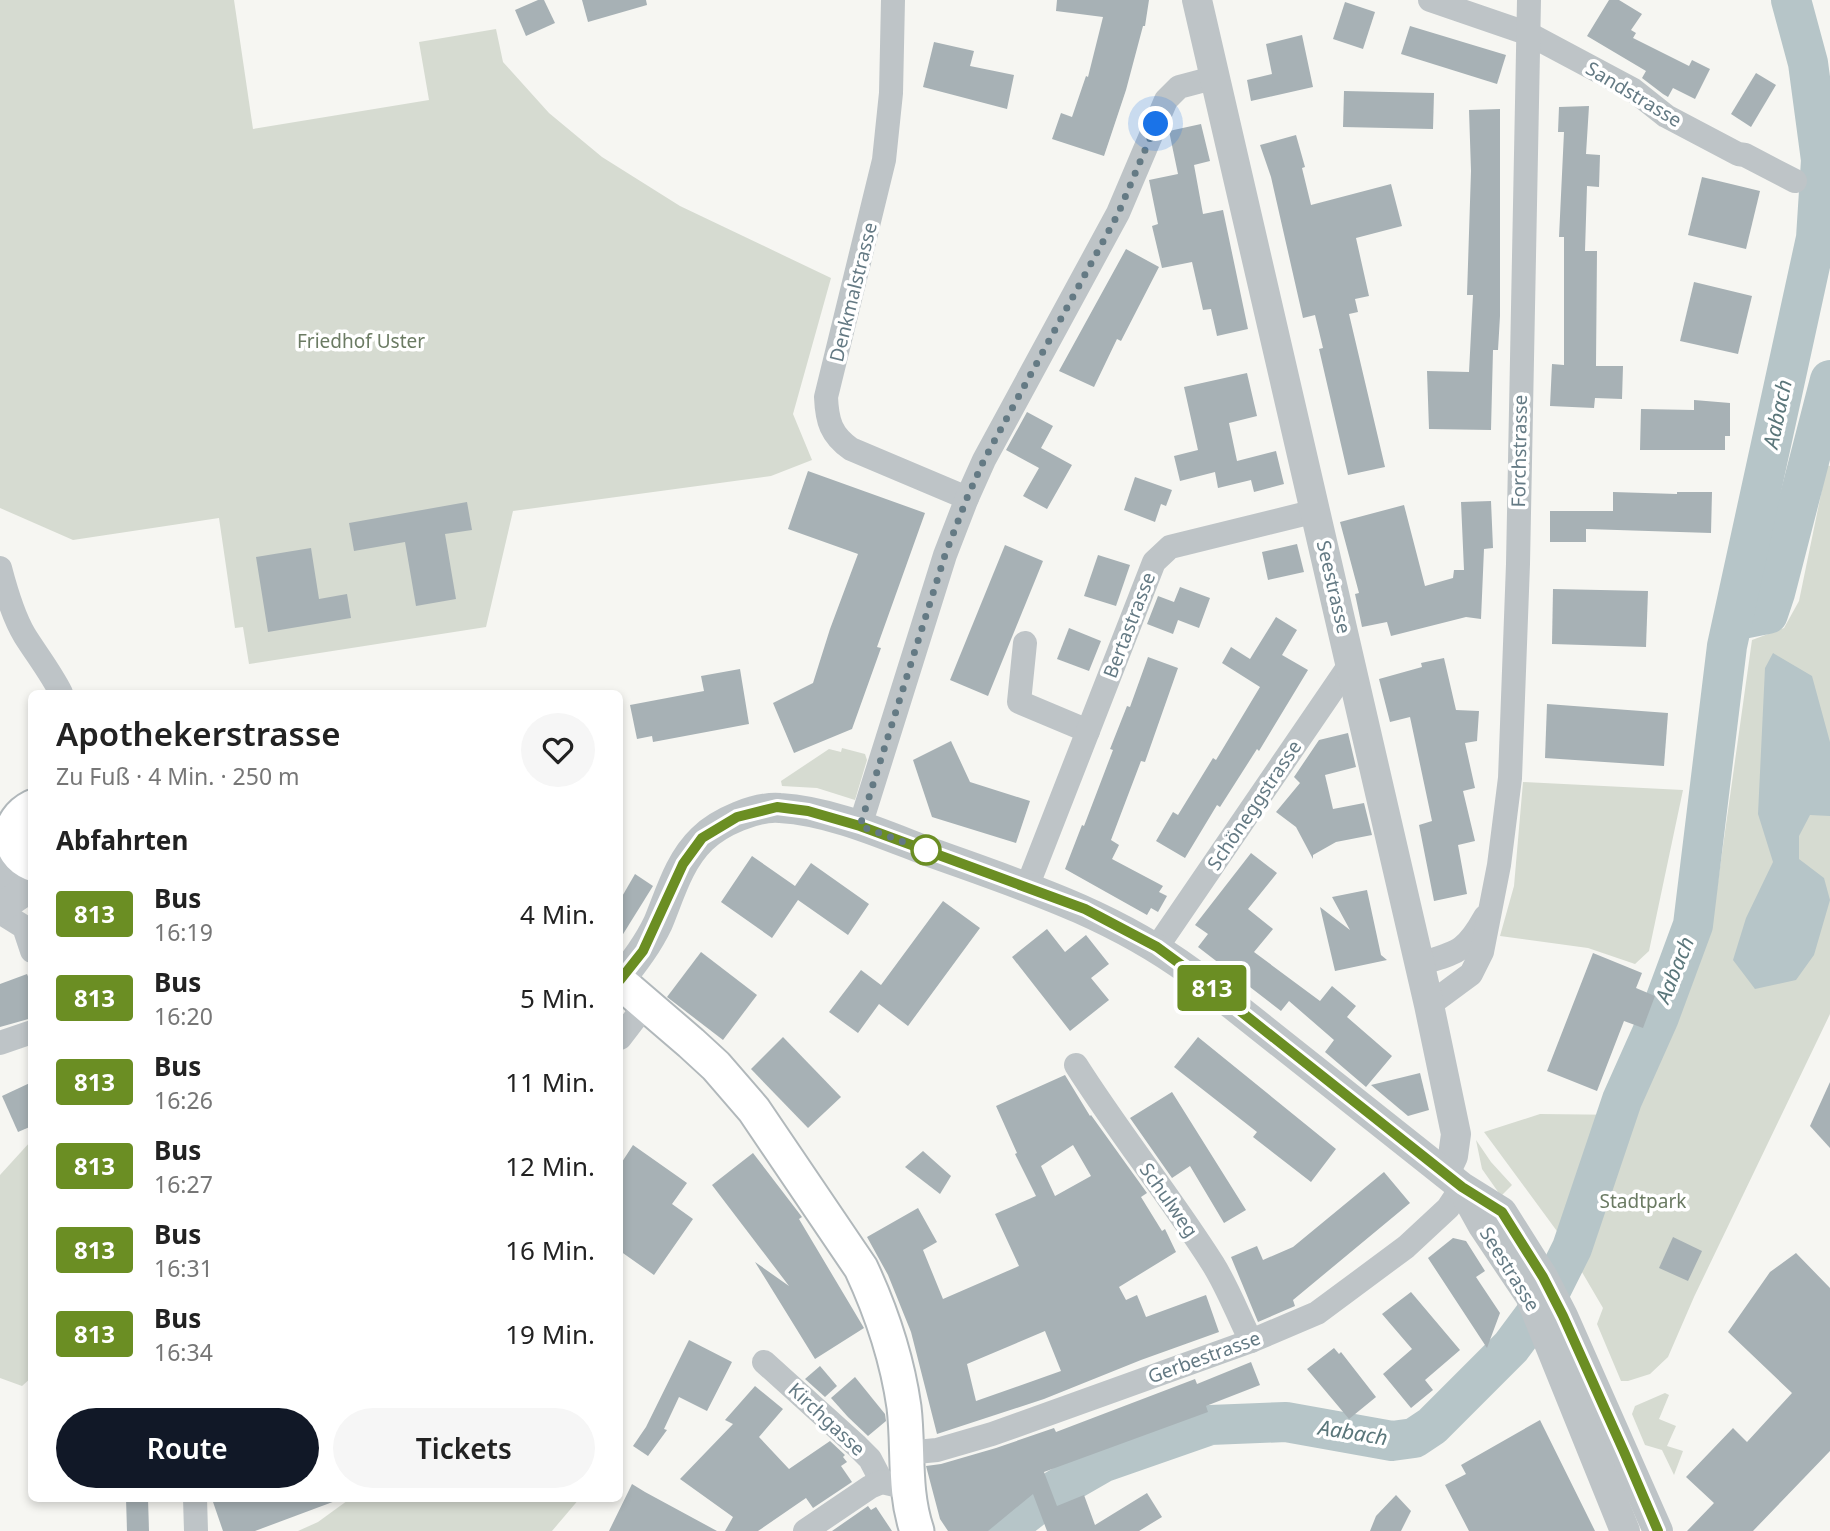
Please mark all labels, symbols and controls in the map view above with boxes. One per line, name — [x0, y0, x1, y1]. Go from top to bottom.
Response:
street label: Sandstrasse — [1581, 55, 1687, 133]
your location — [1138, 106, 1173, 141]
street label: Denkmalstrasse — [823, 220, 883, 364]
park label: Friedhof Uster — [297, 328, 425, 354]
water label: Aabach — [1756, 377, 1798, 453]
street label: Forchstrasse — [1505, 394, 1533, 508]
street label: Seestrasse — [1311, 538, 1357, 636]
street label: Bertastrasse — [1097, 568, 1161, 682]
text: Apothekerstrasse — [56, 711, 340, 756]
button: heart — [521, 713, 595, 787]
street label: Schöneggstrasse — [1201, 735, 1307, 875]
text: Zu Fuß · 4 Min. · 250 m — [56, 760, 300, 792]
text: Abfahrten — [56, 822, 188, 858]
unlabelled marker — [911, 835, 941, 865]
text: Bus — [154, 880, 201, 916]
text: 4 Min. — [520, 896, 595, 932]
text: 813 — [74, 897, 115, 930]
text: 16:19 — [154, 916, 213, 948]
water label: Aabach — [1647, 932, 1700, 1009]
text: Bus — [154, 964, 201, 1000]
line badge: 813 — [1172, 965, 1252, 1011]
text: 813 — [1191, 971, 1233, 1004]
text: 5 Min. — [520, 980, 595, 1016]
text: 813 — [74, 981, 115, 1014]
text: 16:20 — [154, 1000, 213, 1032]
text: Bus — [154, 1048, 201, 1084]
text: 11 Min. — [505, 1064, 595, 1100]
text: 813 — [74, 1065, 115, 1098]
text: 16:26 — [154, 1084, 213, 1116]
text: Bus — [154, 1132, 201, 1168]
text: 12 Min. — [505, 1148, 595, 1184]
text: 813 — [74, 1149, 115, 1182]
street label: Schulweg — [1134, 1158, 1204, 1242]
text: 16:27 — [154, 1168, 213, 1200]
park label: Stadtpark — [1600, 1188, 1686, 1214]
text: Bus — [154, 1216, 201, 1252]
street label: Seestrasse — [1474, 1222, 1546, 1316]
text: 16 Min. — [505, 1232, 595, 1268]
text: 813 — [74, 1233, 115, 1266]
text: 16:31 — [154, 1252, 213, 1284]
text: Bus — [154, 1300, 201, 1336]
text: 19 Min. — [505, 1316, 595, 1352]
text: 813 — [74, 1317, 115, 1350]
street label: Gerbestrasse — [1144, 1325, 1264, 1389]
text: 16:34 — [154, 1336, 213, 1368]
street label: Kirchgasse — [783, 1377, 871, 1461]
button: Route — [56, 1408, 319, 1488]
button: Tickets — [333, 1408, 595, 1488]
water label: Aabach — [1315, 1412, 1390, 1451]

